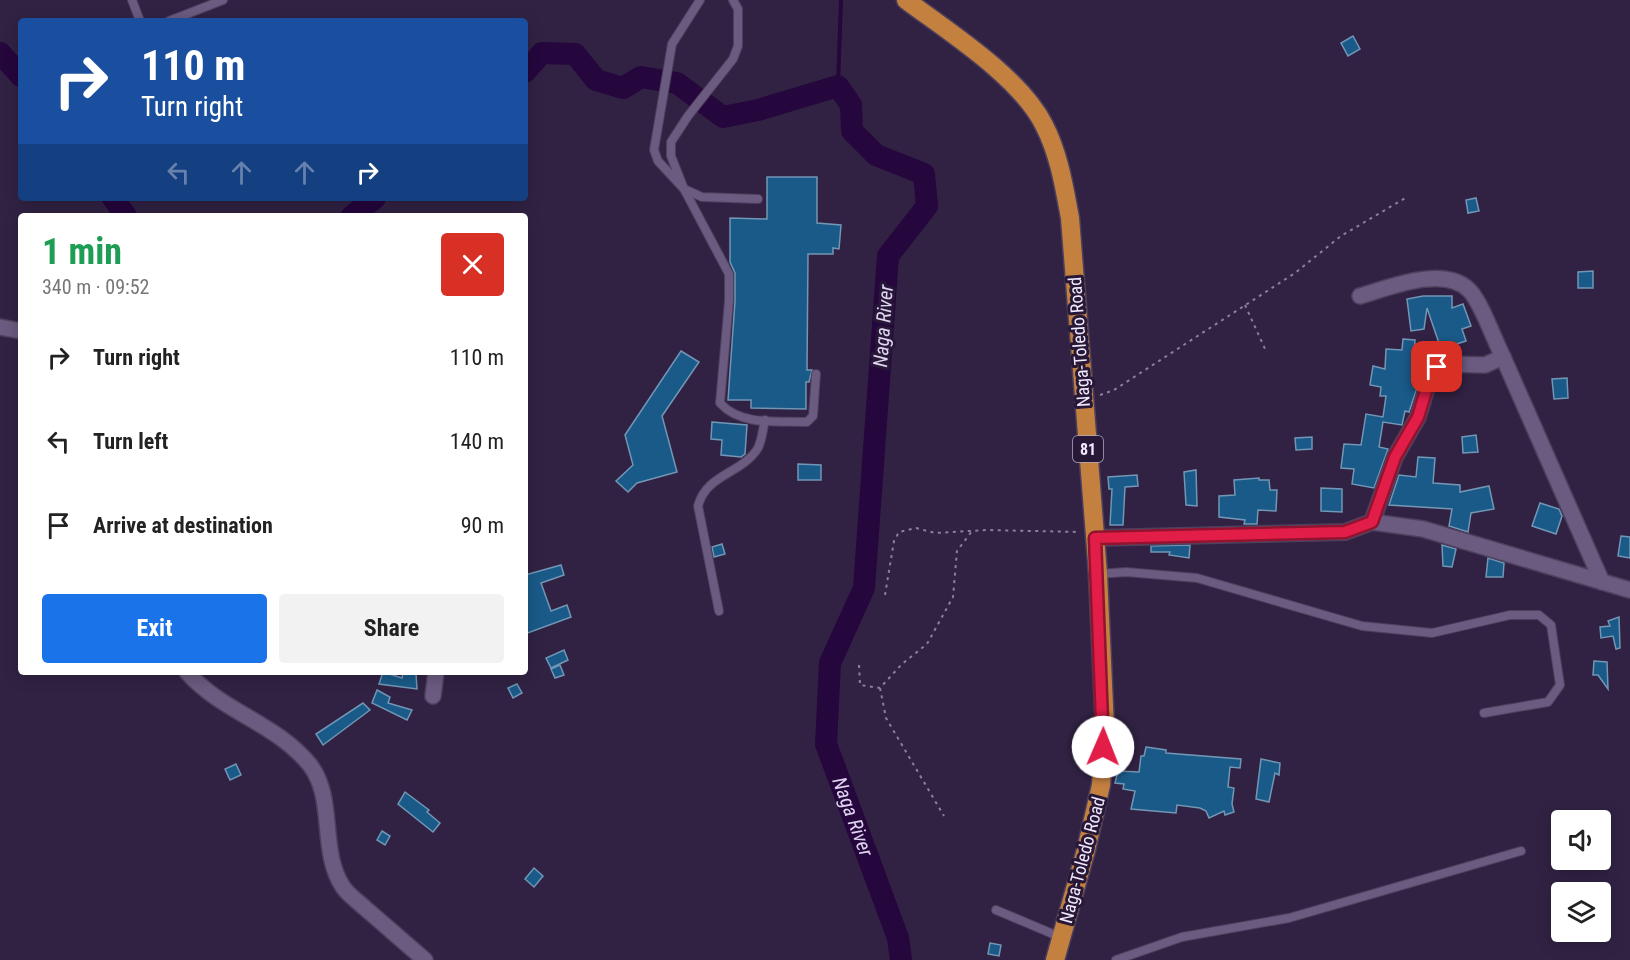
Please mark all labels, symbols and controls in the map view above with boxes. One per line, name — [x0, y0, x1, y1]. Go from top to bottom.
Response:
text: 110 m — [141, 41, 246, 90]
icon: right — [42, 42, 120, 120]
text: Turn right — [141, 91, 243, 123]
icon: left — [162, 156, 195, 189]
icon: ahead — [225, 156, 258, 189]
icon: ahead — [288, 156, 321, 189]
icon: right — [351, 156, 384, 189]
text: 1 min — [42, 231, 122, 273]
button: close — [441, 233, 504, 296]
text: 340 m · 09:52 — [42, 275, 149, 299]
street label: Naga-Toledo Road — [1064, 276, 1094, 408]
water label: Naga River — [868, 283, 898, 368]
icon: right — [42, 341, 75, 374]
pin — [1411, 341, 1462, 392]
text: Turn right — [93, 345, 180, 370]
text: 110 m — [450, 345, 504, 370]
icon: arrive — [1420, 350, 1453, 383]
icon: left — [42, 425, 75, 458]
text: Turn left — [93, 429, 168, 454]
text: 140 m — [450, 429, 504, 454]
road number: 81 — [1073, 436, 1103, 462]
icon: arrive — [42, 509, 75, 542]
text: Arrive at destination — [93, 513, 273, 538]
text: 90 m — [461, 513, 504, 538]
button: Exit — [42, 594, 267, 663]
button: Share — [279, 594, 504, 663]
position arrow — [1071, 715, 1135, 779]
water label: Naga River — [827, 774, 879, 861]
street label: Naga-Toledo Road — [1055, 794, 1109, 926]
map controls — [1551, 810, 1611, 942]
button: sound — [1551, 810, 1611, 870]
button: layers — [1551, 882, 1611, 942]

